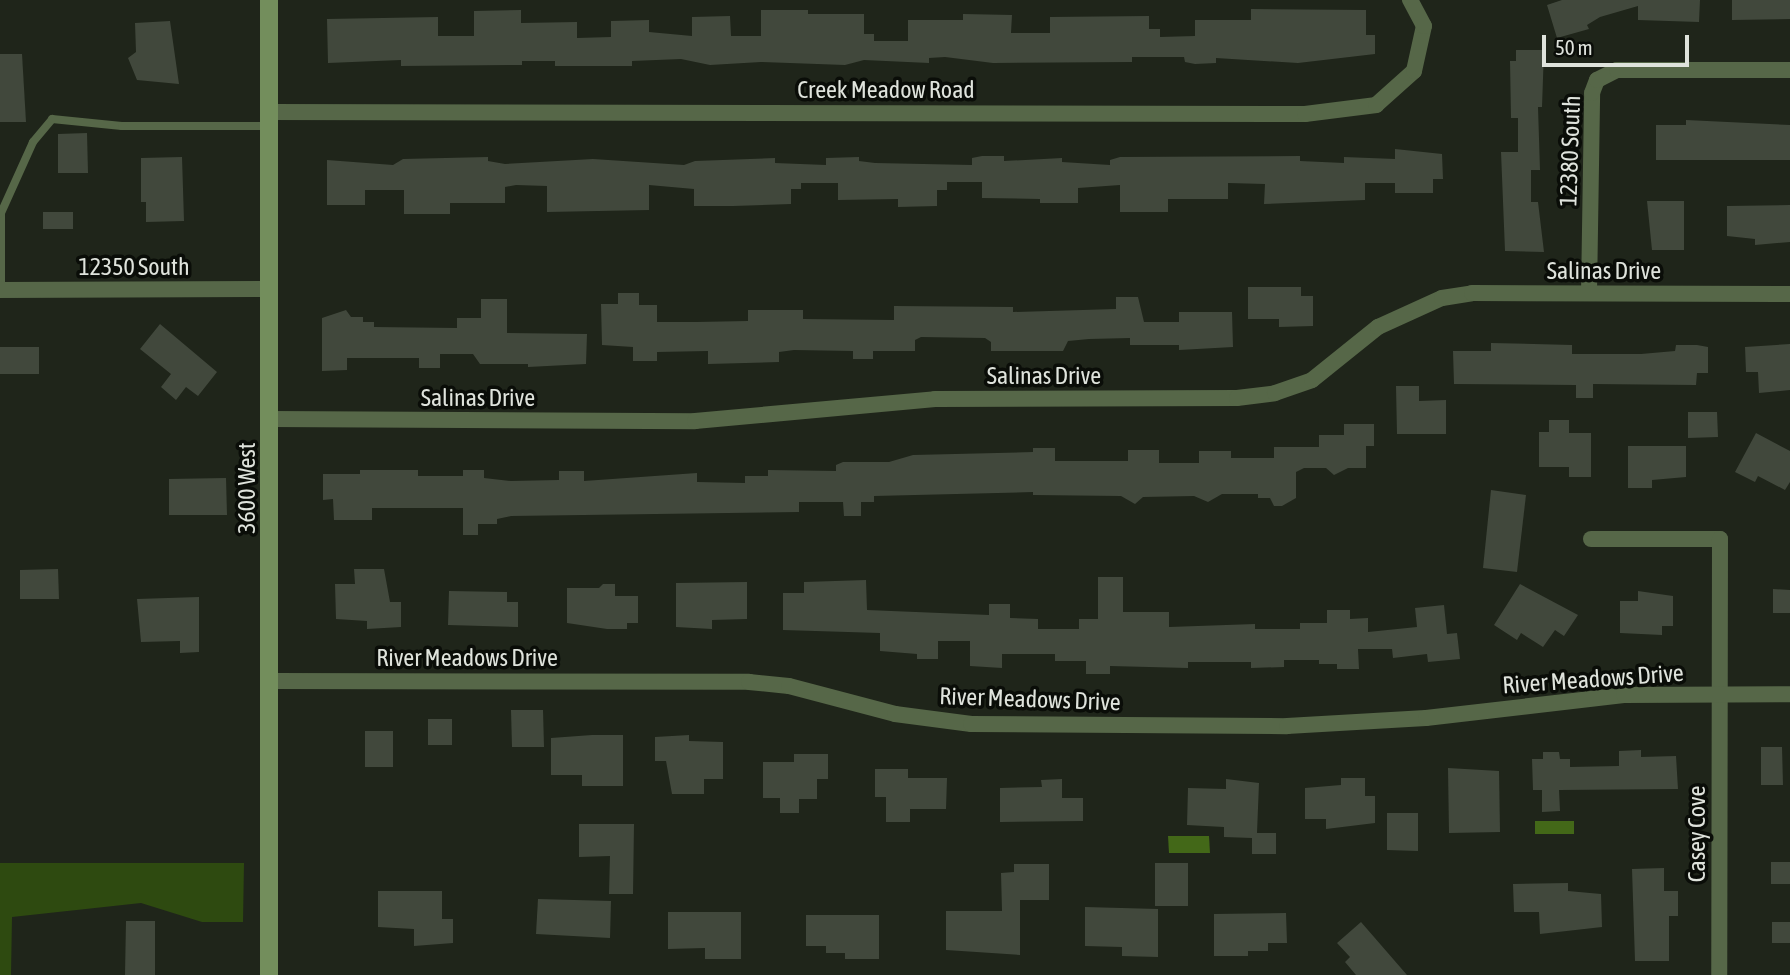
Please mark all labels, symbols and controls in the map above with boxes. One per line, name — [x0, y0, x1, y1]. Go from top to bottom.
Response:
scale bar — [1545, 21, 1692, 65]
text: 50 m — [1555, 35, 1593, 59]
street label: Creek Meadow Road — [797, 76, 975, 104]
street label: 12380 South — [1554, 95, 1586, 207]
street label: 12350 South — [78, 253, 190, 281]
street label: Salinas Drive — [1547, 257, 1661, 285]
street label: Salinas Drive — [987, 362, 1101, 390]
street label: Salinas Drive — [421, 384, 535, 412]
street label: 3600 West — [233, 442, 261, 534]
street label: River Meadows Drive — [376, 644, 558, 672]
street label: River Meadows Drive — [1501, 658, 1685, 700]
street label: River Meadows Drive — [939, 681, 1121, 717]
street label: Casey Cove — [1683, 786, 1711, 882]

